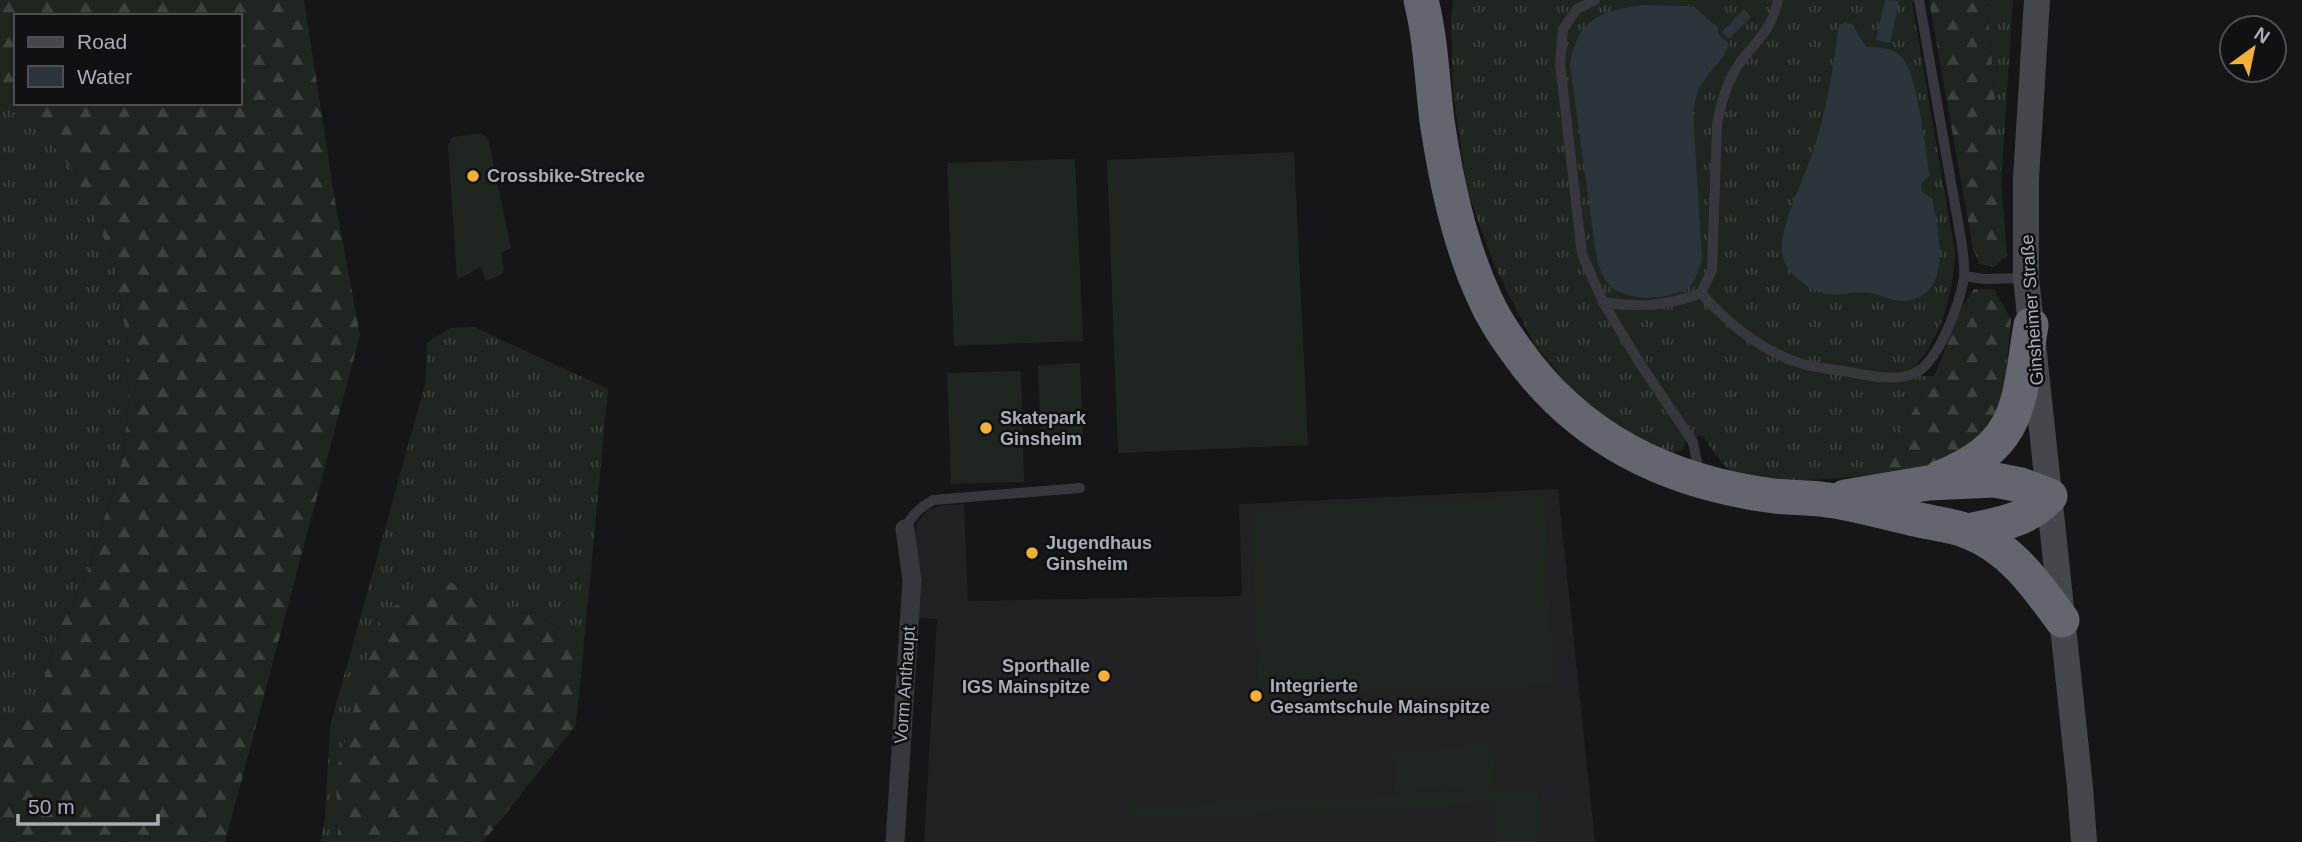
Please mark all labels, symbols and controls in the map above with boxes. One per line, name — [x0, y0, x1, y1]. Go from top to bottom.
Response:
legend — [14, 14, 242, 105]
north arrow — [2218, 14, 2288, 84]
text: N — [2251, 23, 2273, 48]
text: Road — [77, 30, 127, 53]
text: Water — [77, 65, 132, 88]
place label: Crossbike-Strecke — [487, 166, 645, 186]
marker: Crossbike-Strecke — [465, 168, 481, 184]
street label: Ginsheimer Straße — [2017, 234, 2047, 386]
place label: Skatepark Ginsheim — [1000, 408, 1087, 449]
marker: Skatepark Ginsheim — [978, 420, 994, 436]
place label: Jugendhaus Ginsheim — [1046, 533, 1152, 574]
marker: Jugendhaus Ginsheim — [1024, 545, 1040, 561]
street label: Vorm Anthaupt — [891, 625, 919, 745]
place label: Sporthalle IGS Mainspitze — [962, 656, 1090, 697]
marker: Sporthalle IGS Mainspitze — [1096, 668, 1112, 684]
place label: Integrierte Gesamtschule Mainspitze — [1270, 676, 1490, 717]
marker: Integrierte Gesamtschule Mainspitze — [1248, 688, 1264, 704]
scale bar — [18, 782, 158, 826]
text: 50 m — [28, 795, 75, 818]

